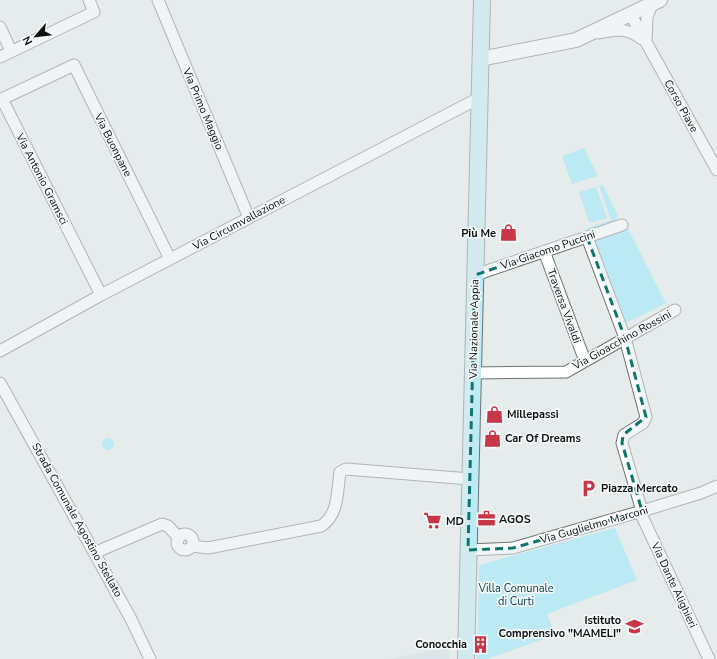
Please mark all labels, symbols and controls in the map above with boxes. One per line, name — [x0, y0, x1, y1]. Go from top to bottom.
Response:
north arrow — [16, 16, 56, 56]
text: N — [19, 33, 36, 48]
street label: Via Primo Maggio — [179, 65, 227, 152]
street label: Corso Piave — [660, 77, 702, 135]
street label: Via Buonpane — [90, 110, 135, 179]
street label: Via Antonio Gramsci — [12, 130, 72, 227]
street label: Via Circumvallazione — [189, 192, 288, 254]
shop icon: Più Me — [499, 223, 519, 243]
place label: Più Me — [461, 226, 496, 241]
street label: Via Giacomo Puccini — [498, 227, 597, 274]
street label: Traversa Vivaldi — [544, 267, 584, 345]
street label: Via Nazionale Appia — [466, 279, 482, 380]
street label: Via Gioacchino Rossini — [569, 307, 674, 374]
shop icon: Millepassi — [484, 404, 504, 424]
place label: Millepassi — [507, 407, 559, 422]
shop icon: Car Of Dreams — [482, 428, 502, 448]
place label: Car Of Dreams — [505, 431, 581, 446]
street label: Strada Comunale Agostino Stellato — [28, 440, 126, 600]
parking icon: Piazza Mercato — [578, 478, 598, 498]
place label: Piazza Mercato — [601, 481, 678, 496]
street label: Via Guglielmo Marconi — [537, 502, 650, 548]
office icon: AGOS — [476, 509, 496, 529]
supermarket icon: MD — [423, 511, 443, 531]
place label: AGOS — [499, 512, 531, 527]
place label: MD — [446, 514, 464, 529]
street label: Via Dante Alighieri — [647, 539, 700, 630]
park label: Villa Comunale di Curti — [477, 581, 554, 609]
place label: Istituto Comprensivo "MAMELI" — [499, 613, 621, 641]
school or university icon: Istituto Comprensivo "MAMELI" — [624, 616, 644, 636]
building icon: Conocchia — [470, 634, 490, 654]
place label: Conocchia — [415, 637, 467, 652]

